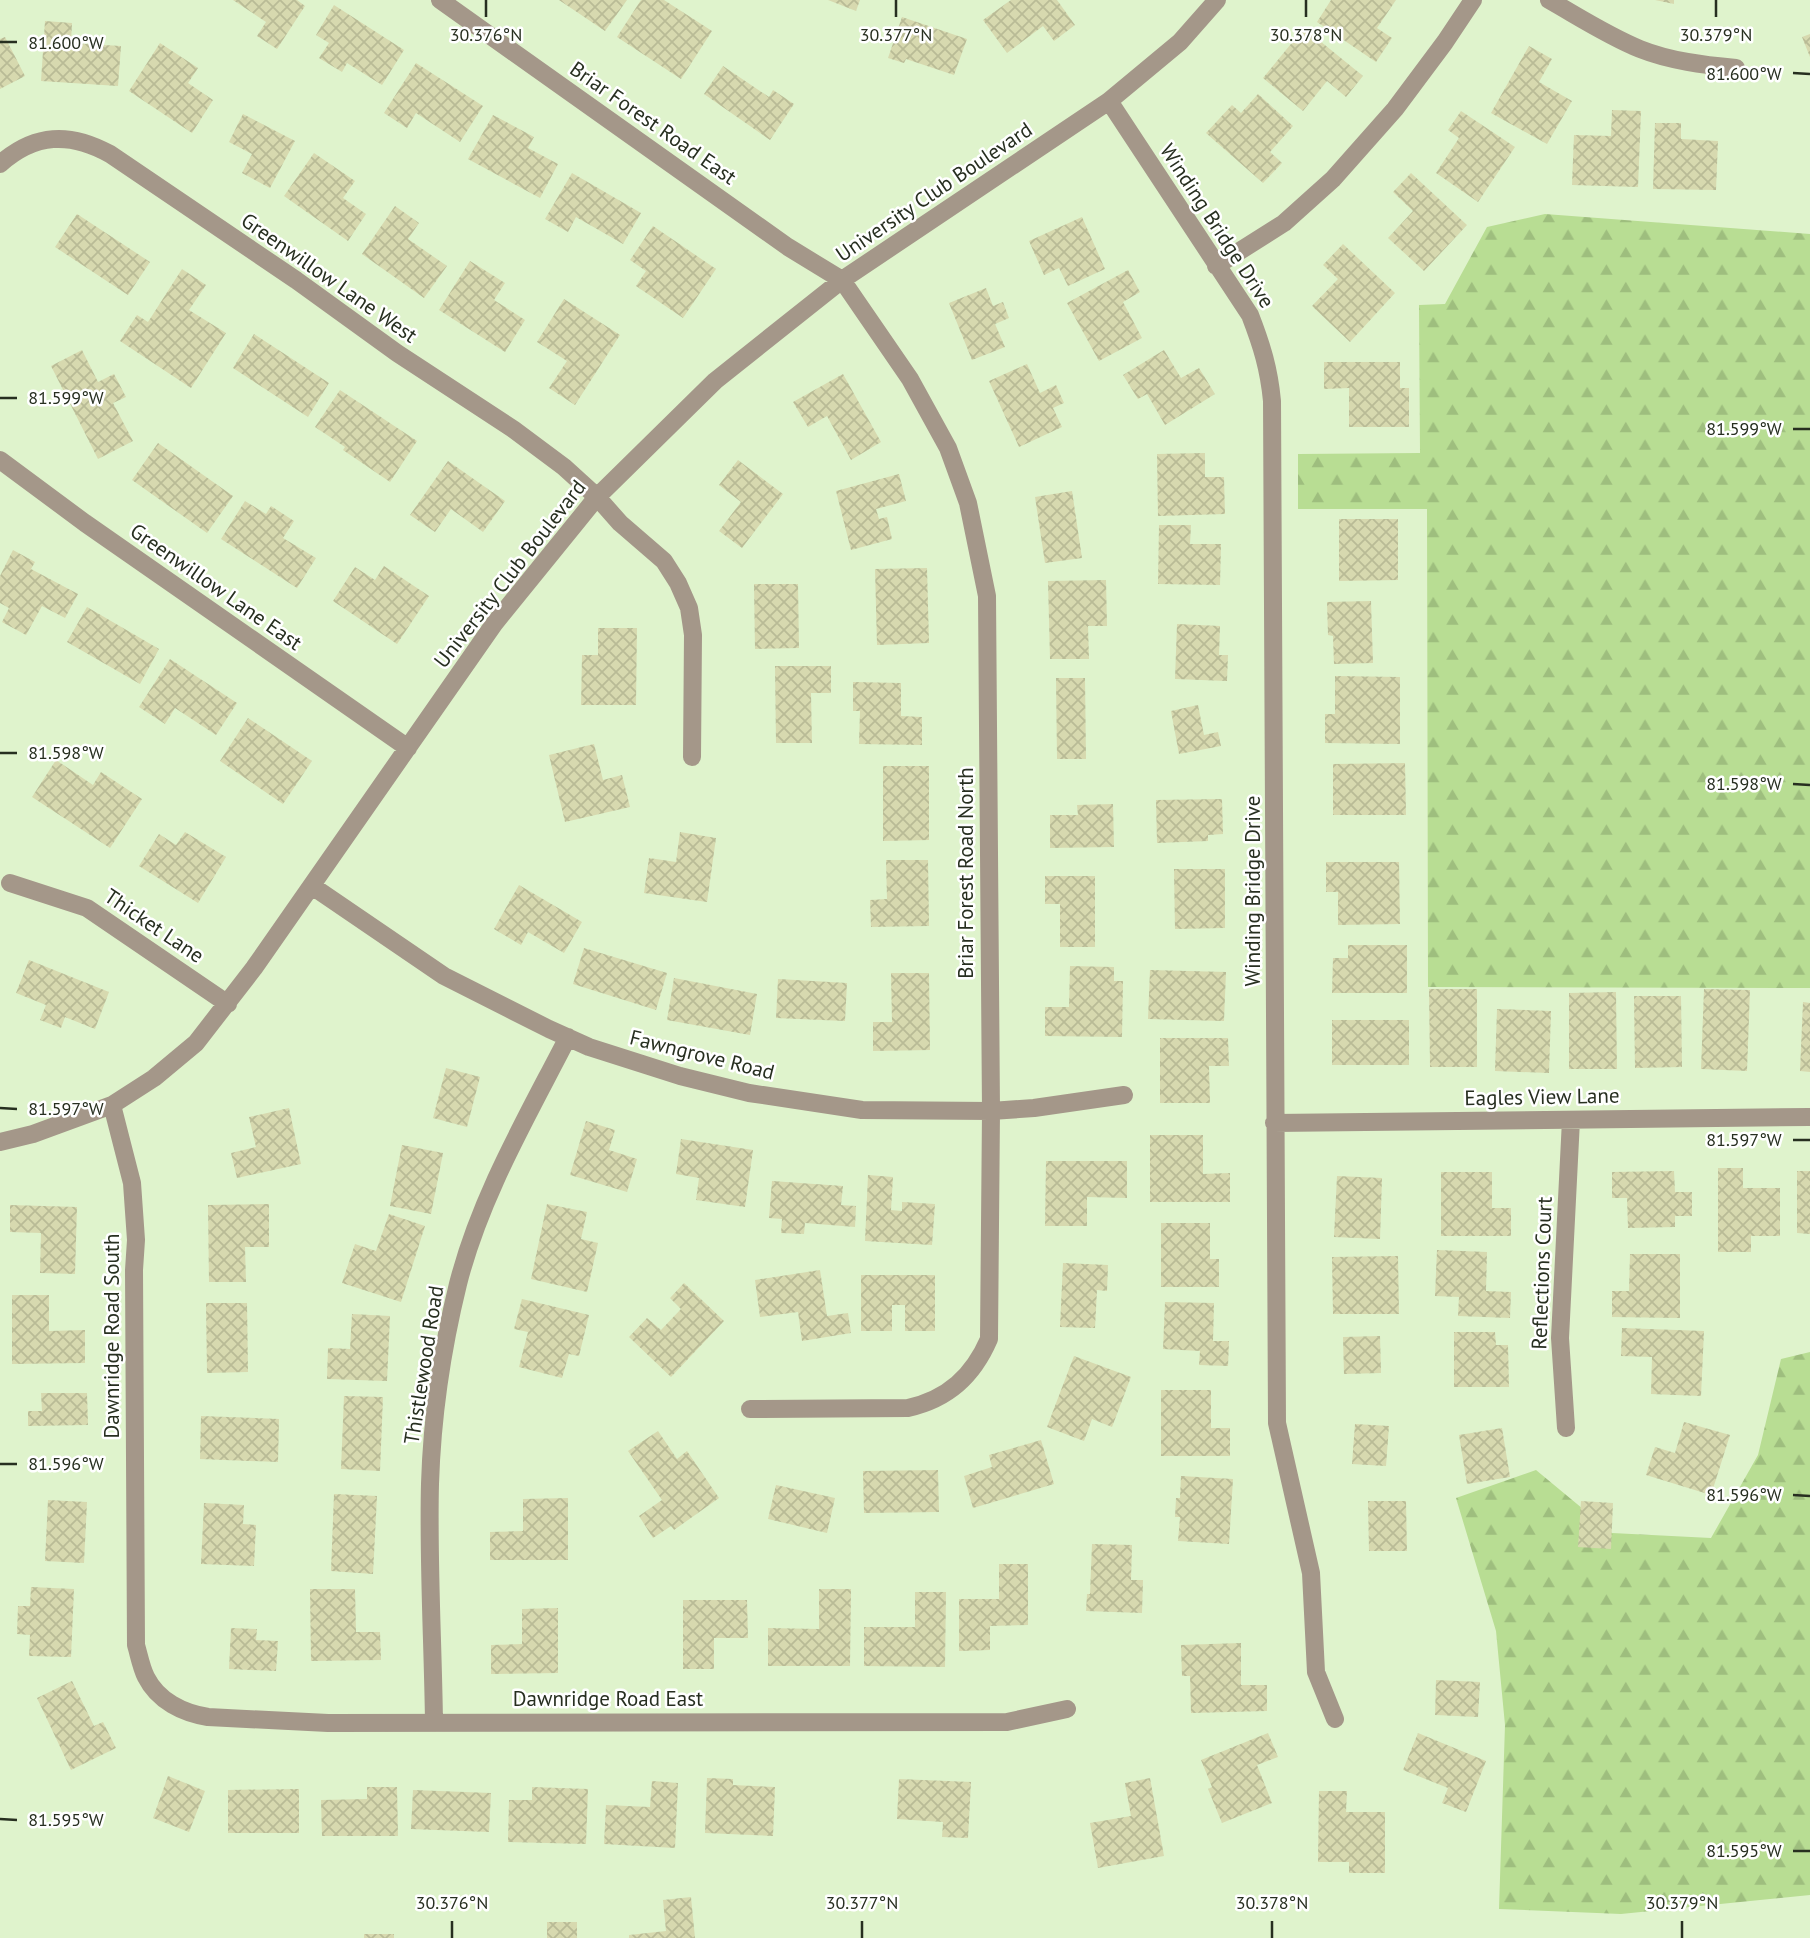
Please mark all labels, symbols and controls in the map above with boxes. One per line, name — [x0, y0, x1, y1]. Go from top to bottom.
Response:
text: 30.376°N — [450, 23, 522, 46]
text: 30.377°N — [860, 23, 932, 46]
text: 30.378°N — [1270, 23, 1342, 46]
text: 30.379°N — [1680, 23, 1752, 46]
text: 81.600°W — [28, 31, 104, 54]
street label: Briar Forest Road East — [565, 55, 742, 190]
text: 81.600°W — [1706, 62, 1782, 85]
street label: University Club Boulevard — [830, 116, 1037, 267]
street label: Winding Bridge Drive — [1154, 138, 1281, 313]
street label: Greenwillow Lane West — [236, 207, 423, 349]
text: 81.599°W — [28, 386, 104, 409]
text: 81.599°W — [1706, 417, 1782, 440]
street label: University Club Boulevard — [428, 474, 591, 673]
street label: Greenwillow Lane East — [125, 517, 307, 656]
text: 81.598°W — [28, 741, 104, 764]
street label: Briar Forest Road North — [952, 767, 979, 979]
text: 81.598°W — [1706, 772, 1782, 795]
street label: Winding Bridge Drive — [1239, 796, 1266, 986]
street label: Thicket Lane — [99, 882, 209, 969]
street label: Fawngrove Road — [627, 1023, 777, 1086]
street label: Eagles View Lane — [1464, 1082, 1620, 1111]
text: 81.597°W — [28, 1097, 104, 1120]
text: 81.597°W — [1706, 1128, 1782, 1151]
street label: Reflections Court — [1525, 1196, 1558, 1350]
street label: Dawnridge Road South — [98, 1233, 125, 1439]
street label: Thistlewood Road — [398, 1284, 449, 1446]
text: 81.596°W — [28, 1452, 104, 1475]
text: 81.596°W — [1706, 1483, 1782, 1506]
street label: Dawnridge Road East — [513, 1685, 703, 1712]
text: 81.595°W — [28, 1808, 104, 1831]
text: 81.595°W — [1706, 1839, 1782, 1862]
text: 30.376°N — [416, 1891, 488, 1914]
text: 30.377°N — [826, 1891, 898, 1914]
text: 30.378°N — [1236, 1891, 1308, 1914]
text: 30.379°N — [1646, 1891, 1718, 1914]

